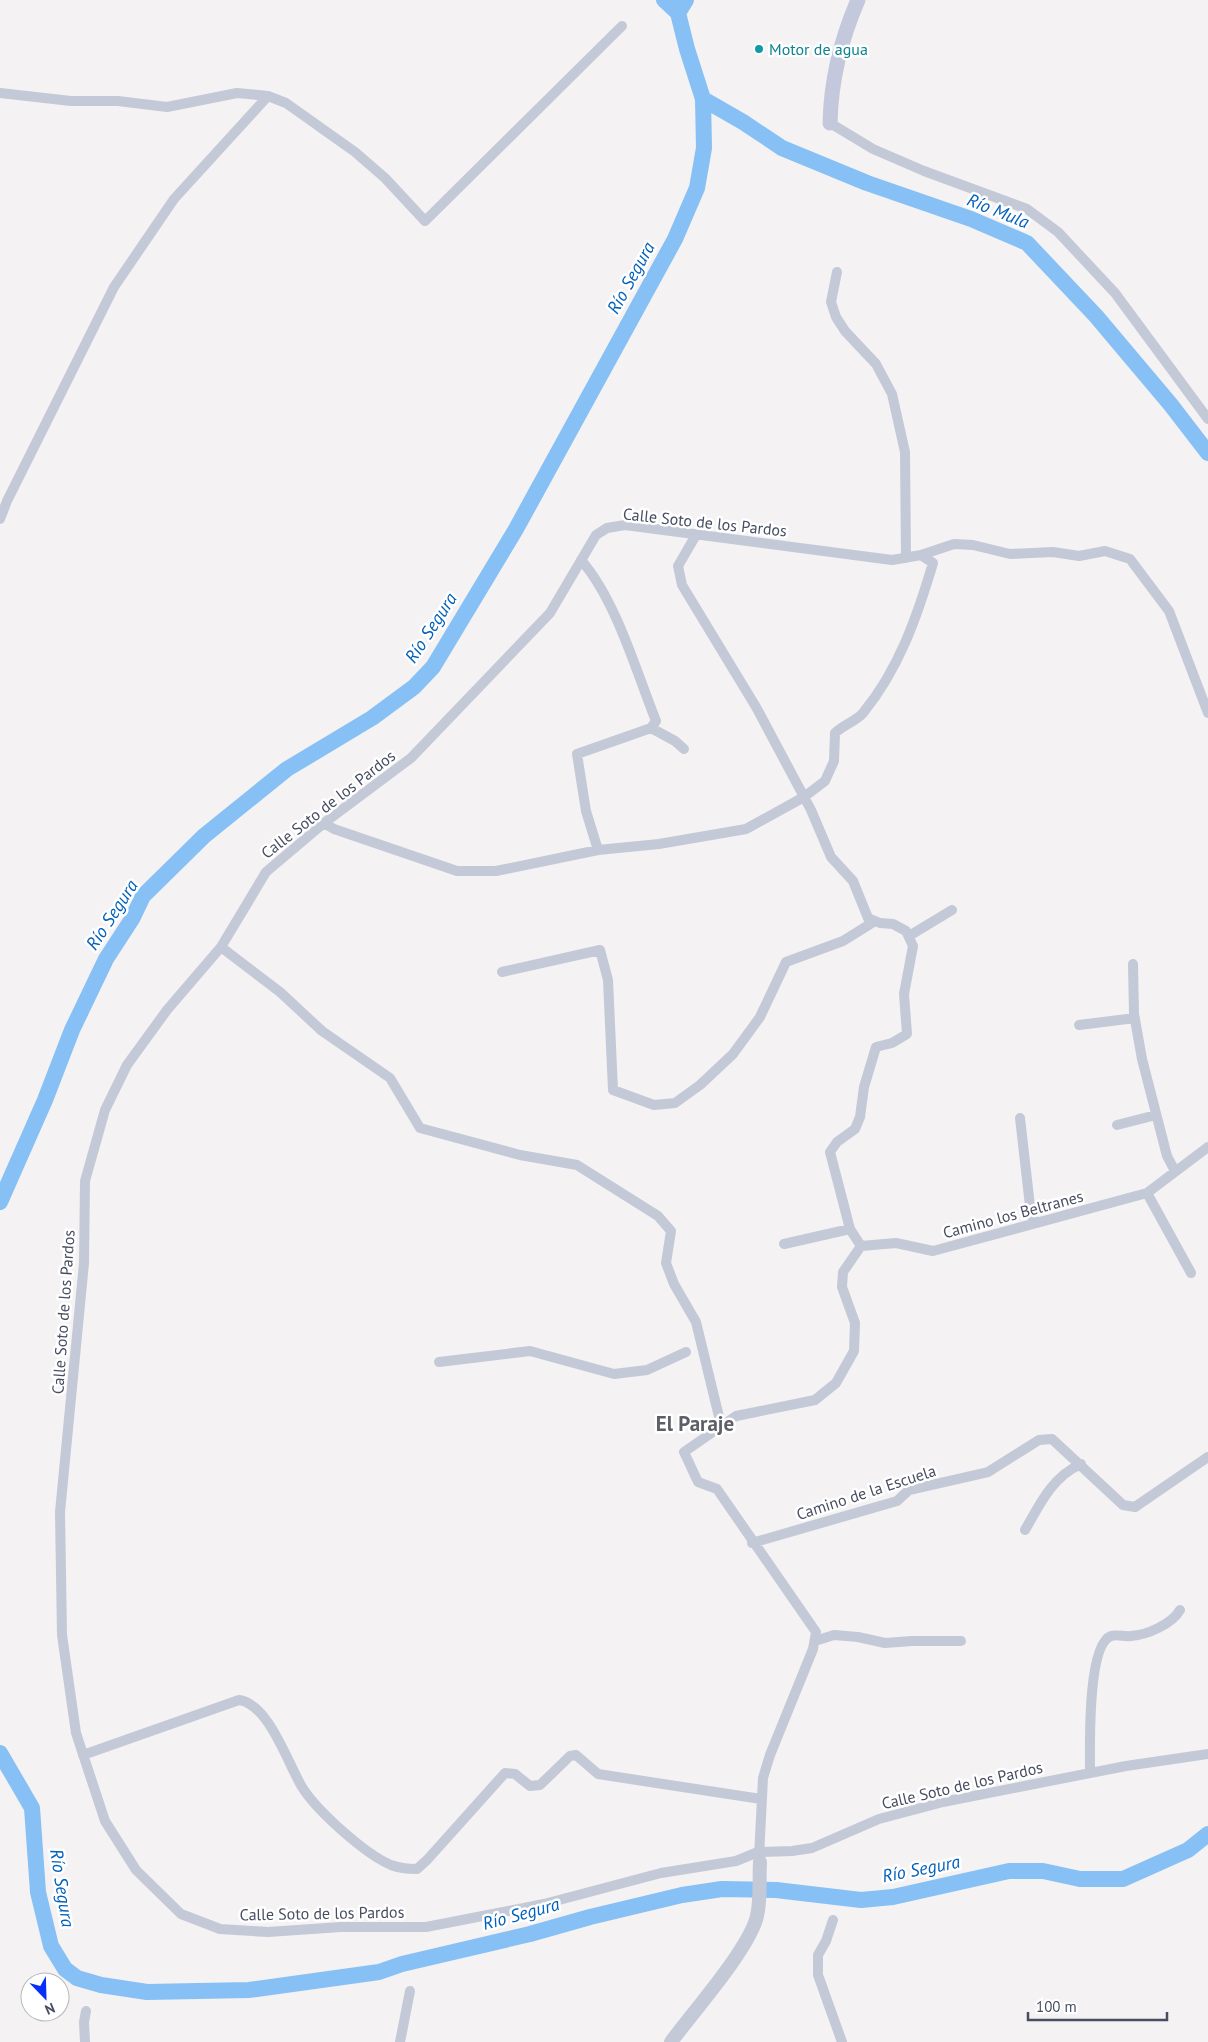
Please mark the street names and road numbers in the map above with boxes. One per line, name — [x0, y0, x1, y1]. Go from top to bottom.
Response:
street label: Calle Soto de los Pardos — [622, 503, 788, 541]
street label: Calle Soto de los Pardos — [257, 745, 399, 863]
street label: Camino los Beltranes — [941, 1186, 1086, 1242]
street label: Calle Soto de los Pardos — [47, 1229, 79, 1395]
street label: Camino de la Escuela — [794, 1460, 938, 1524]
street label: Calle Soto de los Pardos — [880, 1757, 1045, 1813]
street label: Calle Soto de los Pardos — [240, 1902, 405, 1924]

